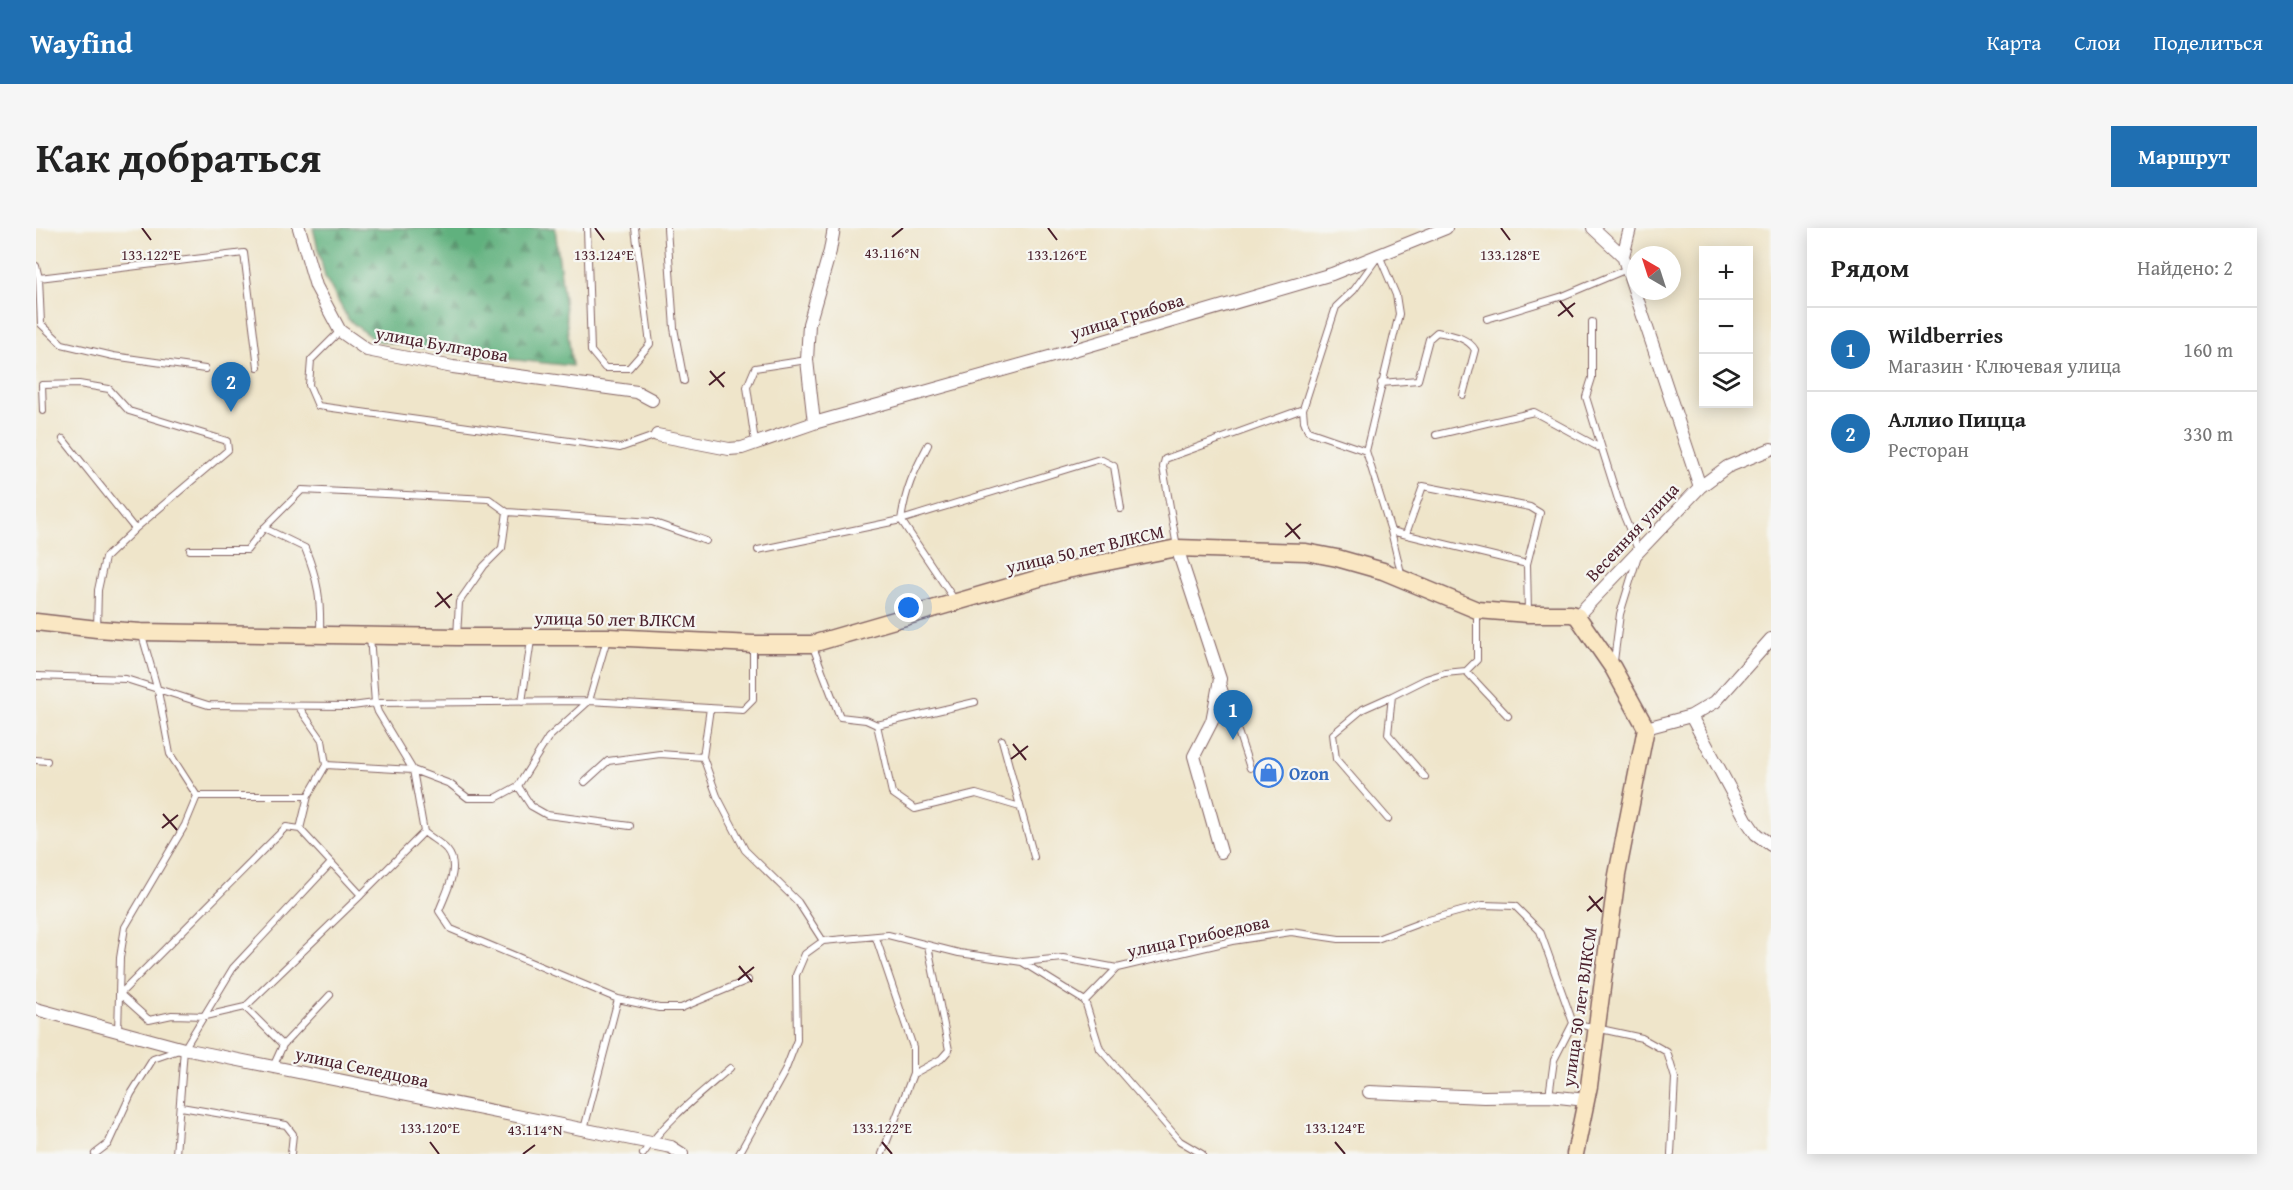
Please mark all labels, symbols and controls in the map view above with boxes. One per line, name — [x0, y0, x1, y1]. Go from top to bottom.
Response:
text: Wayfind — [30, 22, 132, 63]
text: Карта — [1987, 27, 2041, 58]
text: Слои — [2074, 27, 2120, 58]
text: Поделиться — [2153, 27, 2263, 58]
text: Как добраться — [36, 126, 321, 187]
button: Маршрут — [2111, 126, 2257, 187]
text: 43.116°N — [865, 242, 920, 263]
text: 133.122°E — [121, 244, 181, 265]
text: 133.124°E — [574, 244, 634, 265]
text: 133.126°E — [1027, 244, 1087, 265]
text: 133.128°E — [1480, 244, 1540, 265]
north arrow — [1627, 246, 1681, 300]
map controls — [1699, 246, 1753, 408]
button: + — [1699, 246, 1753, 300]
text: Рядом — [1831, 248, 1909, 287]
text: Найдено: 2 — [2137, 253, 2233, 282]
street label: улица Грибова — [1066, 286, 1188, 346]
button: − — [1699, 300, 1753, 354]
street label: улица Булгарова — [373, 319, 511, 369]
text: Wildberries — [1888, 319, 2003, 351]
text: 1 — [1845, 335, 1856, 364]
text: 160 m — [2183, 335, 2233, 364]
text: Магазин · Ключевая улица — [1888, 351, 2121, 380]
button: layers — [1699, 354, 1753, 408]
pin: 2 — [212, 362, 250, 412]
text: Аллио Пицца — [1888, 403, 2026, 435]
text: 2 — [1845, 419, 1856, 448]
text: 330 m — [2183, 419, 2233, 448]
text: Ресторан — [1888, 435, 1969, 464]
street label: Весенняя улица — [1579, 476, 1685, 588]
street label: улица 50 лет ВЛКСМ — [1002, 518, 1167, 581]
your location — [894, 593, 923, 622]
street label: улица 50 лет ВЛКСМ — [533, 604, 696, 634]
pin: 1 — [1214, 690, 1252, 740]
shop icon: Ozon — [1252, 757, 1284, 789]
place label: Ozon — [1289, 760, 1329, 787]
street label: улица Грибоедова — [1123, 908, 1272, 964]
street label: улица 50 лет ВЛКСМ — [1554, 925, 1604, 1090]
street label: улица Селедцова — [292, 1039, 432, 1094]
text: 133.120°E — [400, 1117, 460, 1138]
text: 133.122°E — [852, 1117, 912, 1138]
text: 133.124°E — [1305, 1117, 1365, 1138]
text: 43.114°N — [508, 1119, 563, 1140]

